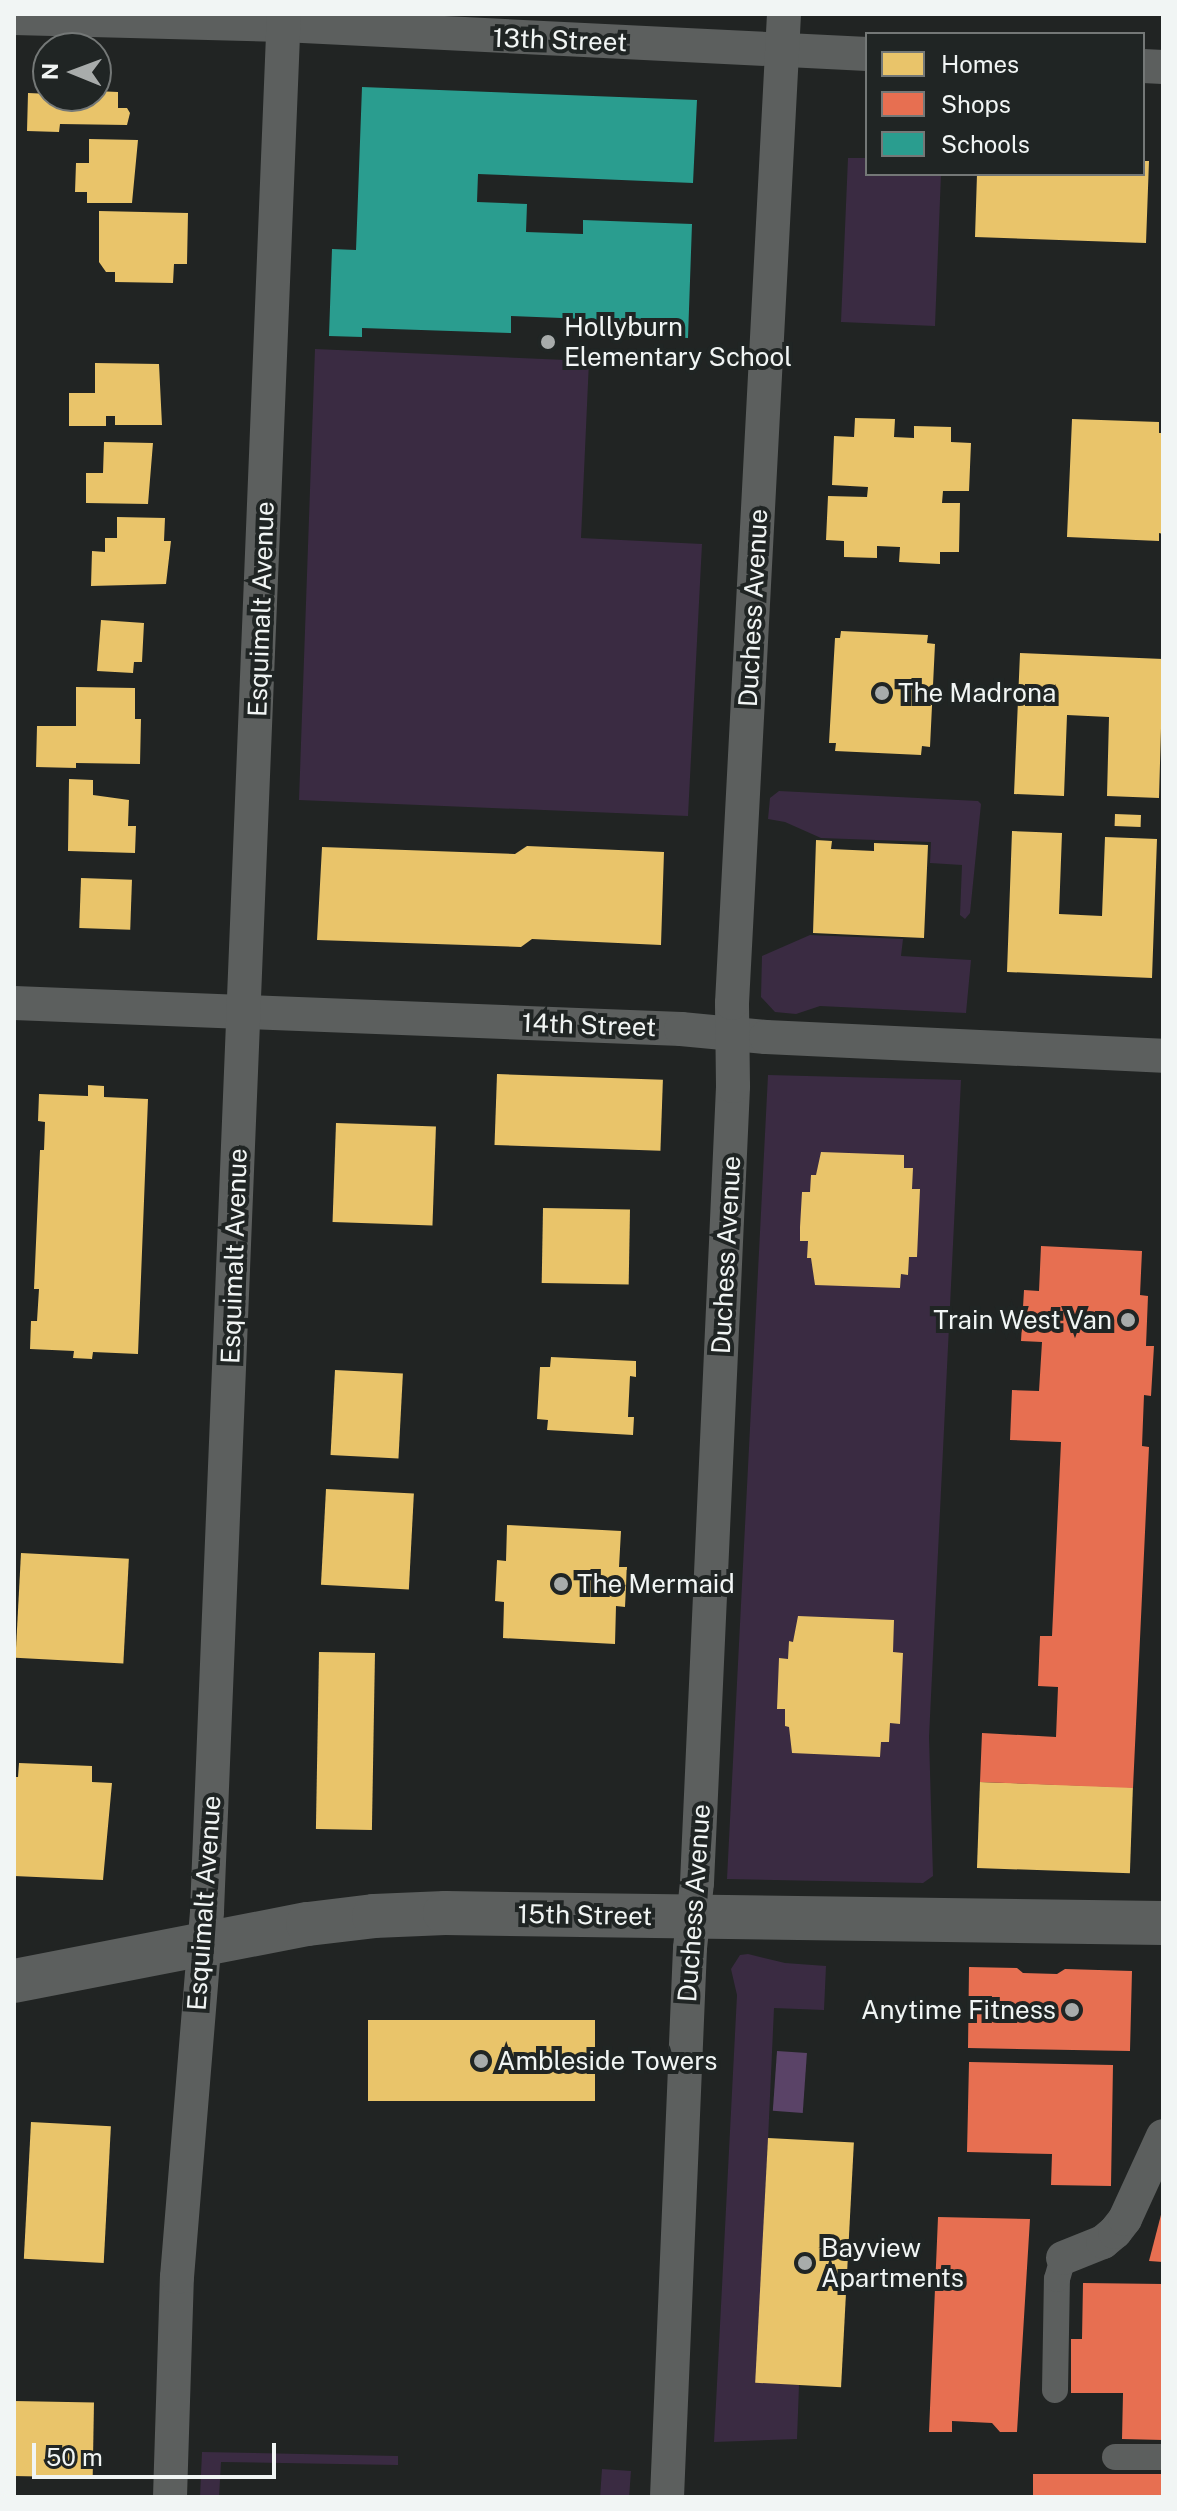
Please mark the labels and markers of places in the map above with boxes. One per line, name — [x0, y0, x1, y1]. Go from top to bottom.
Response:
place label: Hollyburn Elementary School — [564, 311, 792, 372]
marker: Hollyburn Elementary School — [539, 333, 557, 351]
place label: The Madrona — [898, 677, 1056, 709]
marker: The Madrona — [873, 684, 891, 702]
place label: Train West Van — [932, 1304, 1112, 1336]
marker: Train West Van — [1119, 1311, 1137, 1329]
place label: The Mermaid — [577, 1568, 735, 1600]
marker: The Mermaid — [552, 1575, 570, 1593]
place label: Anytime Fitness — [861, 1994, 1056, 2026]
marker: Anytime Fitness — [1063, 2001, 1081, 2019]
place label: Ambleside Towers — [497, 2045, 718, 2077]
marker: Ambleside Towers — [472, 2052, 490, 2070]
place label: Bayview Apartments — [821, 2232, 964, 2294]
marker: Bayview Apartments — [796, 2254, 814, 2272]

